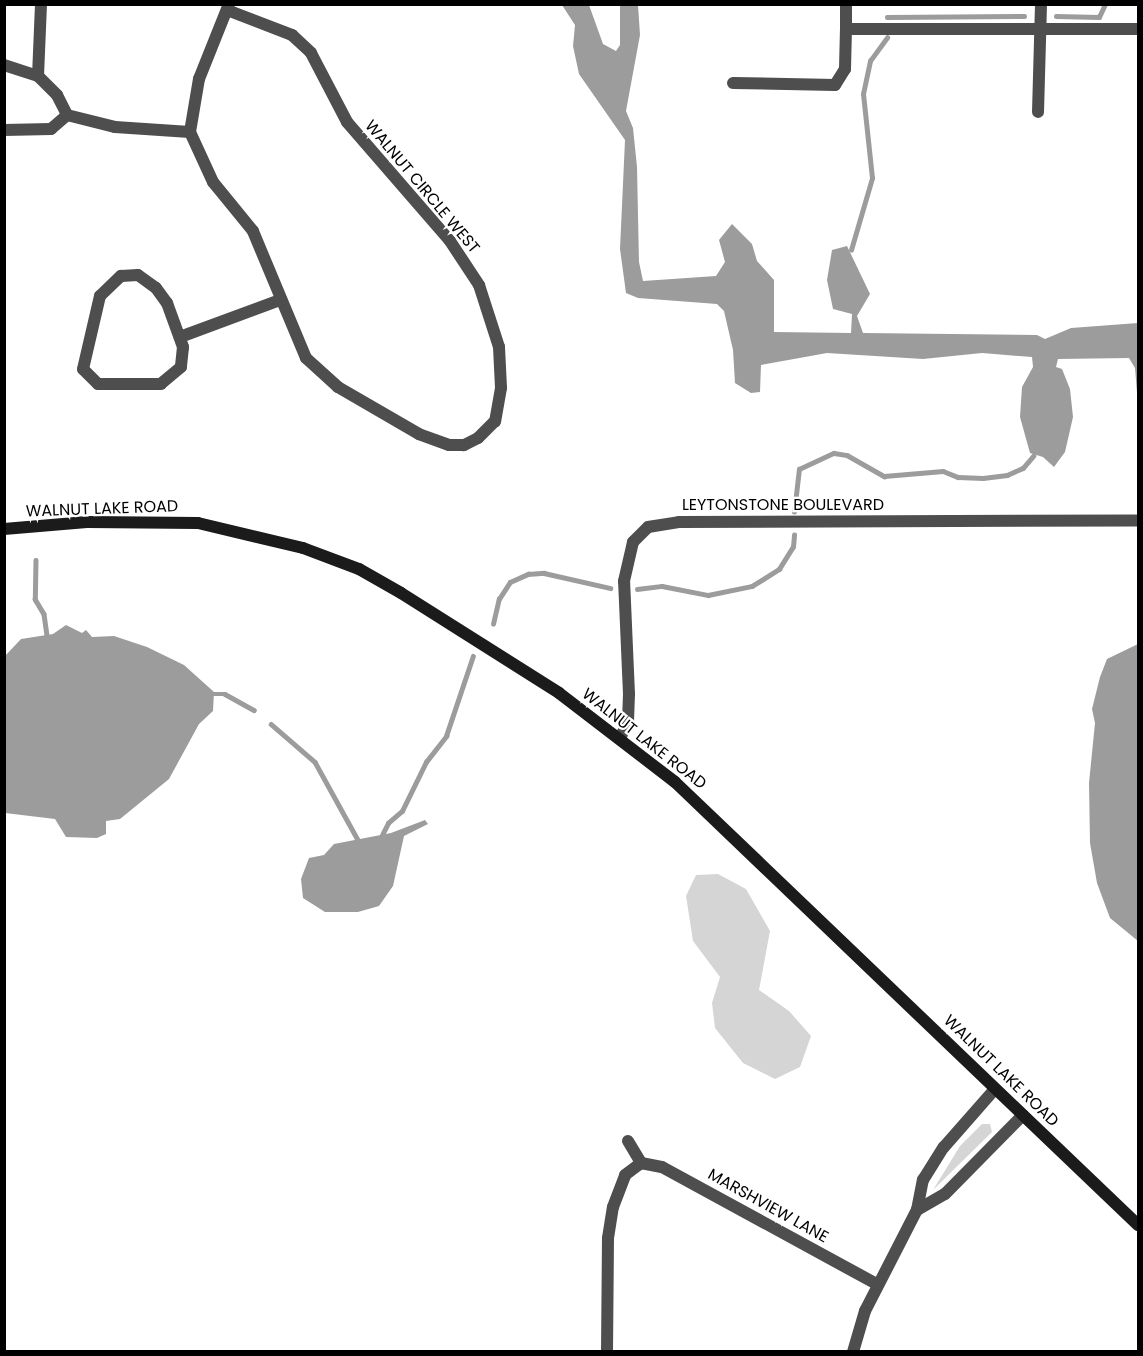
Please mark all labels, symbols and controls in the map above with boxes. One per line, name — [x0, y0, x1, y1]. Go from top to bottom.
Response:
street label: WALNUT CIRCLE WEST — [361, 117, 483, 257]
street label: LEYTONSTONE BOULEVARD — [682, 495, 884, 515]
street label: WALNUT LAKE ROAD — [25, 497, 179, 521]
street label: WALNUT LAKE ROAD — [578, 685, 710, 793]
street label: WALNUT LAKE ROAD — [940, 1011, 1062, 1131]
street label: MARSHVIEW LANE — [704, 1165, 832, 1247]

